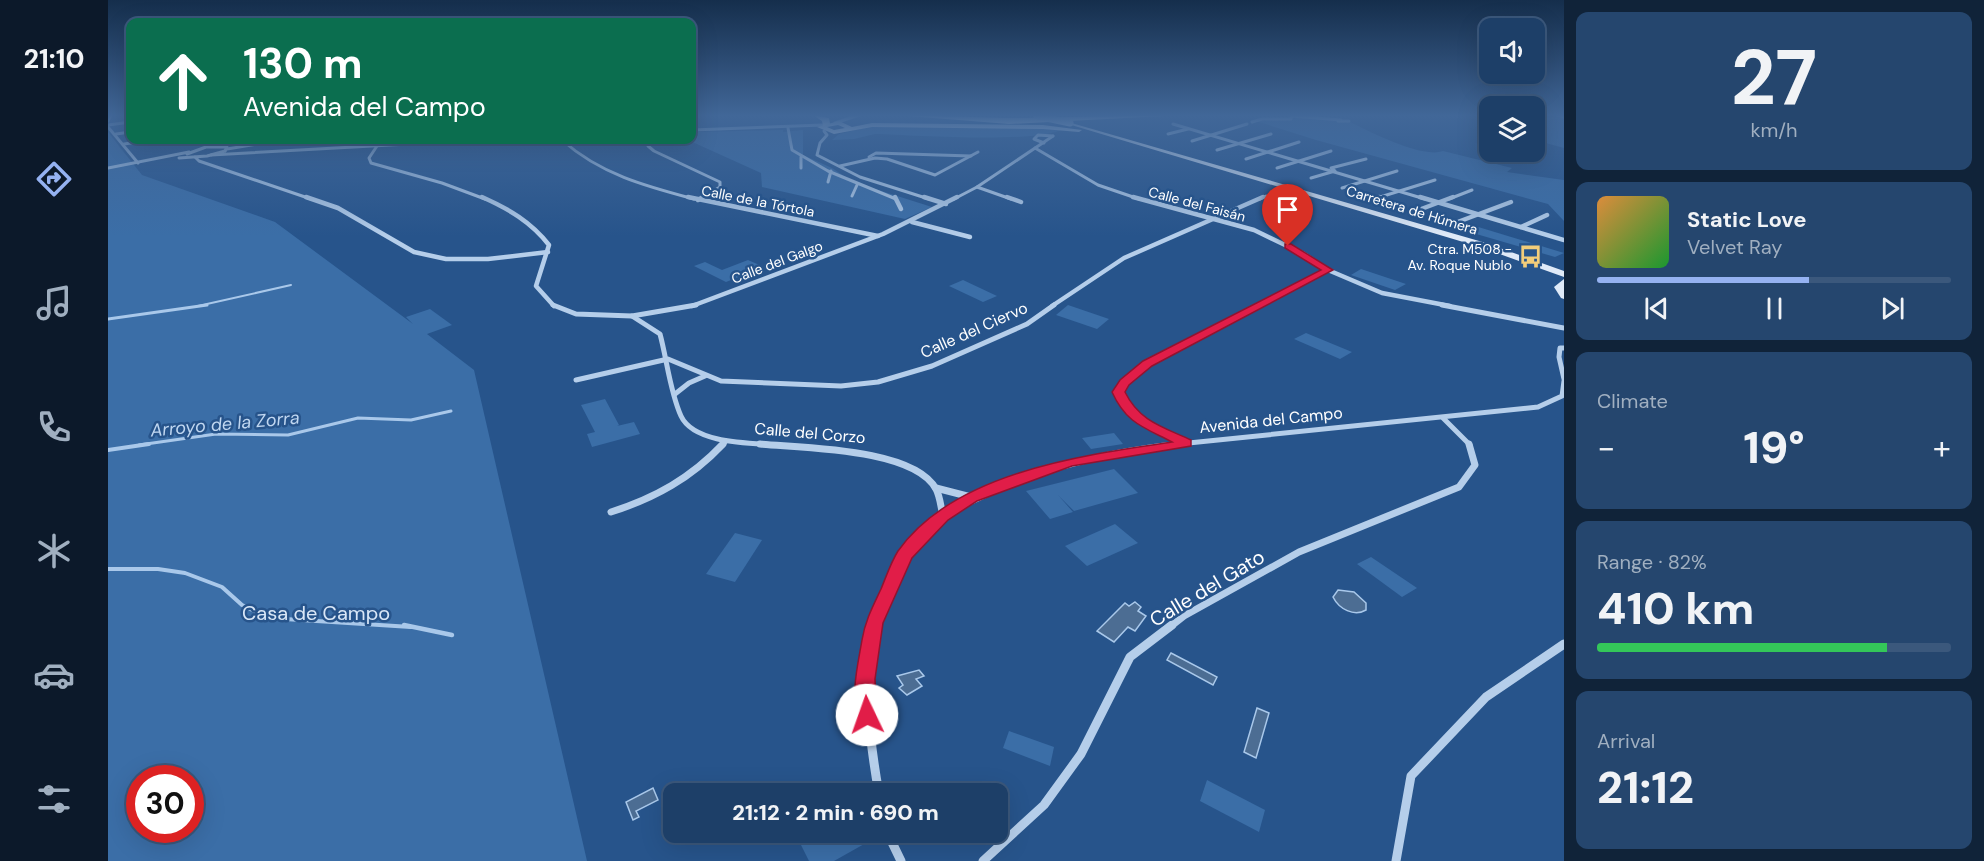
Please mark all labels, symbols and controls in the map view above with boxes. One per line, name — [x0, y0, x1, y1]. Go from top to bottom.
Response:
map controls — [1479, 18, 1545, 162]
button: sound — [1479, 18, 1545, 84]
text: 27 — [1731, 27, 1817, 128]
text: 130 m — [243, 36, 363, 91]
text: 21:10 — [23, 41, 85, 76]
icon: ahead — [144, 42, 222, 120]
text: Avenida del Campo — [243, 89, 486, 124]
button: layers — [1479, 96, 1545, 162]
text: km/h — [1750, 117, 1798, 143]
icon: directions — [33, 158, 75, 200]
street label: Calle de la Tórtola — [700, 181, 816, 221]
street label: Carretera de Húmera — [1344, 181, 1480, 239]
street label: Calle del Faisán — [1146, 182, 1248, 226]
pin — [1262, 184, 1313, 246]
icon: arrive — [1271, 193, 1304, 226]
text: Static Love — [1687, 205, 1807, 234]
text: Velvet Ray — [1687, 234, 1782, 260]
street label: Calle del Galgo — [729, 236, 825, 288]
place label: Ctra. M508 - Av. Roque Nublo — [1408, 240, 1512, 274]
bus stop icon: Ctra. M508 - Av. Roque Nublo — [1517, 244, 1543, 270]
icon: music — [33, 282, 75, 324]
icon: previous — [1640, 292, 1673, 325]
icon: pause — [1758, 292, 1791, 325]
icon: next — [1876, 292, 1909, 325]
street label: Calle del Ciervo — [917, 297, 1031, 363]
text: Climate — [1597, 388, 1668, 414]
street label: Avenida del Campo — [1198, 402, 1344, 438]
icon: phone — [33, 406, 75, 448]
water label: Arroyo de la Zorra — [148, 406, 301, 443]
street label: Calle del Corzo — [754, 418, 866, 448]
text: 19° — [1743, 418, 1805, 477]
text: − — [1597, 426, 1615, 469]
text: + — [1933, 426, 1951, 469]
icon: climate — [33, 530, 75, 572]
street label: Calle del Gato — [1145, 543, 1269, 633]
text: Range · 82% — [1597, 549, 1707, 575]
text: 410 km — [1597, 579, 1754, 638]
park label: Casa de Campo — [242, 600, 390, 626]
icon: car — [33, 654, 75, 696]
position arrow — [835, 683, 899, 747]
text: Arrival — [1597, 728, 1655, 754]
text: 21:12 — [1597, 758, 1694, 817]
speed limit sign: 30 — [126, 765, 204, 843]
icon: filters — [33, 778, 75, 820]
text: 21:12 · 2 min · 690 m — [732, 798, 939, 827]

